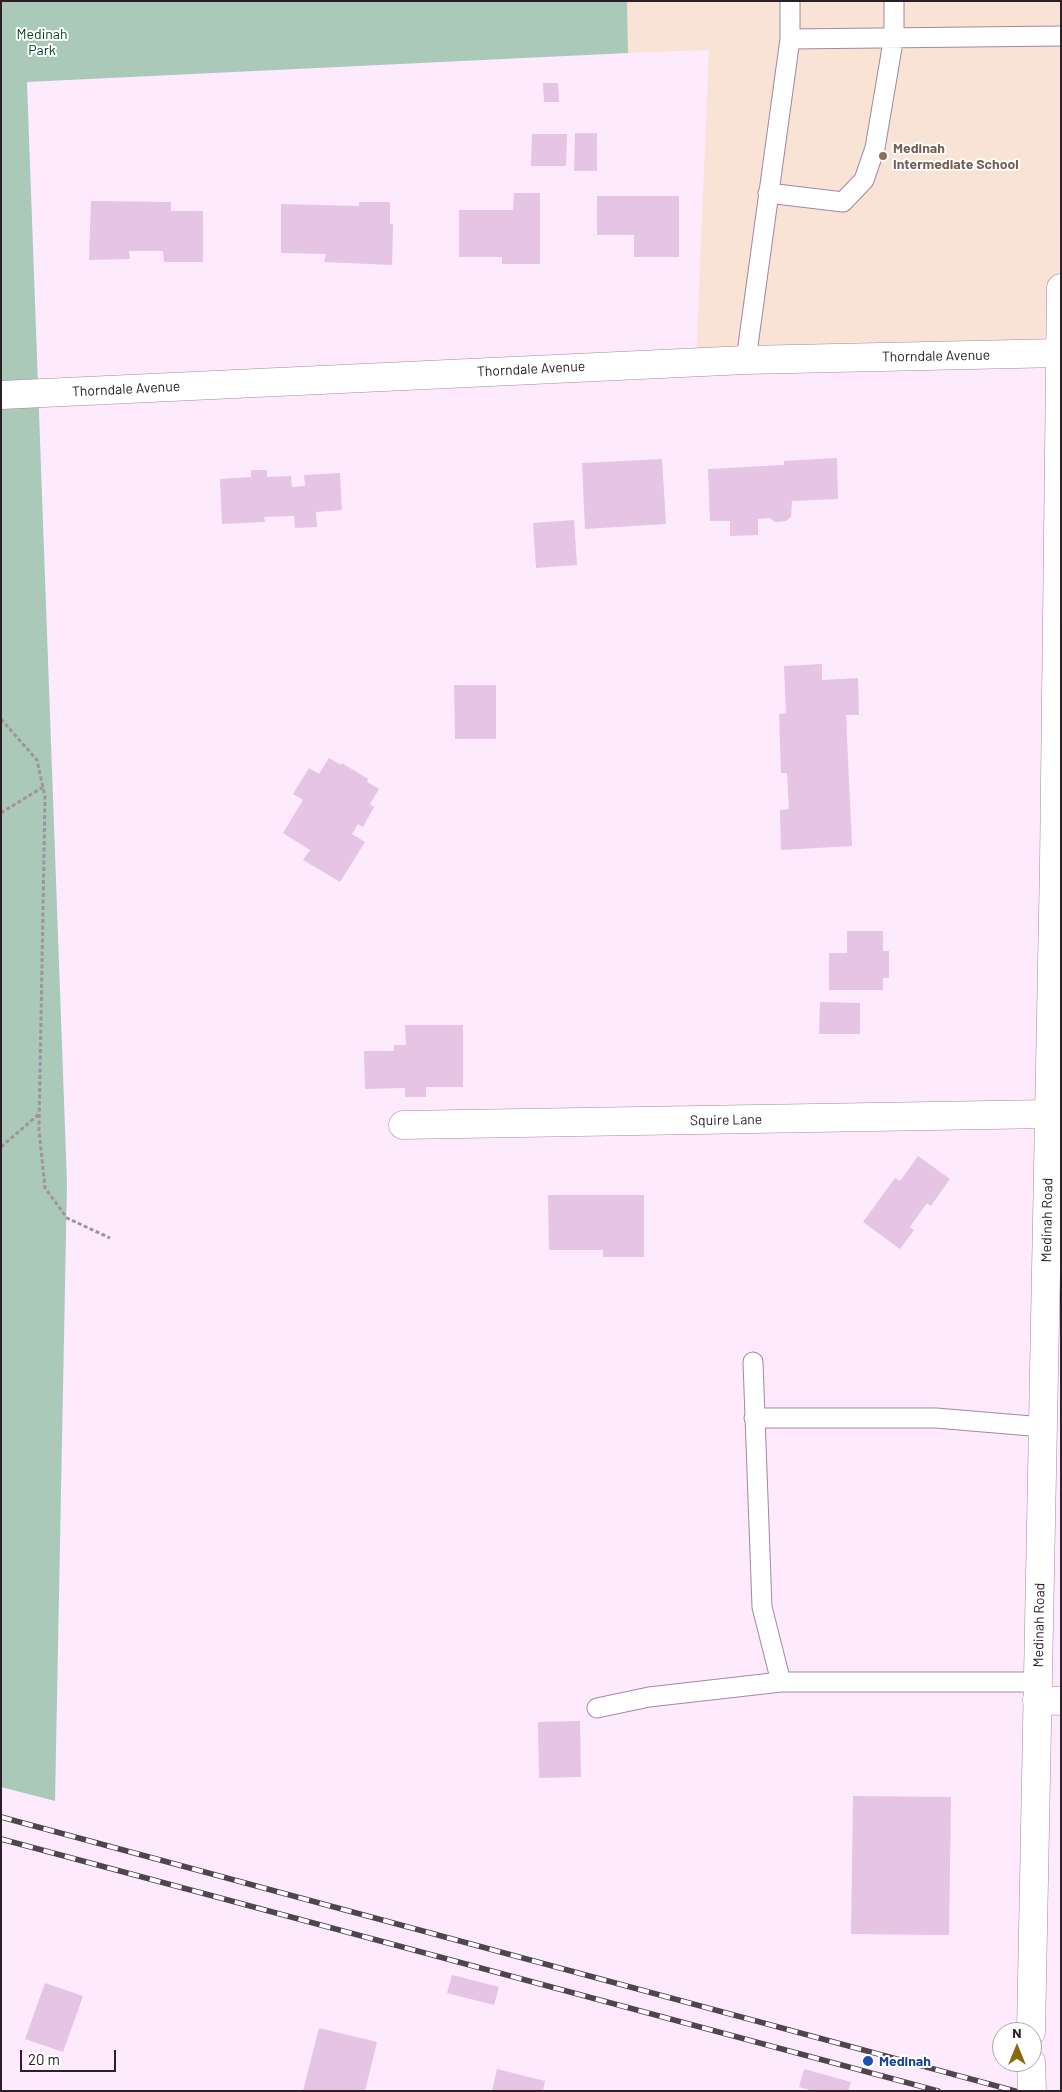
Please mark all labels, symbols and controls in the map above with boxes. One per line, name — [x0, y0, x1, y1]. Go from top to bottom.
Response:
park label: Medinah Park — [17, 26, 67, 58]
place label: Medinah Intermediate School — [893, 140, 1019, 172]
marker: Medinah Intermediate School — [877, 150, 889, 162]
street label: Thorndale Avenue — [882, 347, 990, 365]
street label: Thorndale Avenue — [476, 358, 586, 380]
street label: Thorndale Avenue — [71, 378, 181, 400]
street label: Squire Lane — [690, 1111, 762, 1129]
street label: Medinah Road — [1038, 1178, 1056, 1262]
street label: Medinah Road — [1030, 1583, 1048, 1667]
north arrow — [992, 2022, 1042, 2072]
text: N — [1012, 2024, 1022, 2041]
scale bar — [22, 2040, 119, 2072]
text: 20 m — [28, 2050, 60, 2068]
place label: Medinah — [879, 2053, 931, 2069]
marker: Medinah — [861, 2054, 875, 2068]

